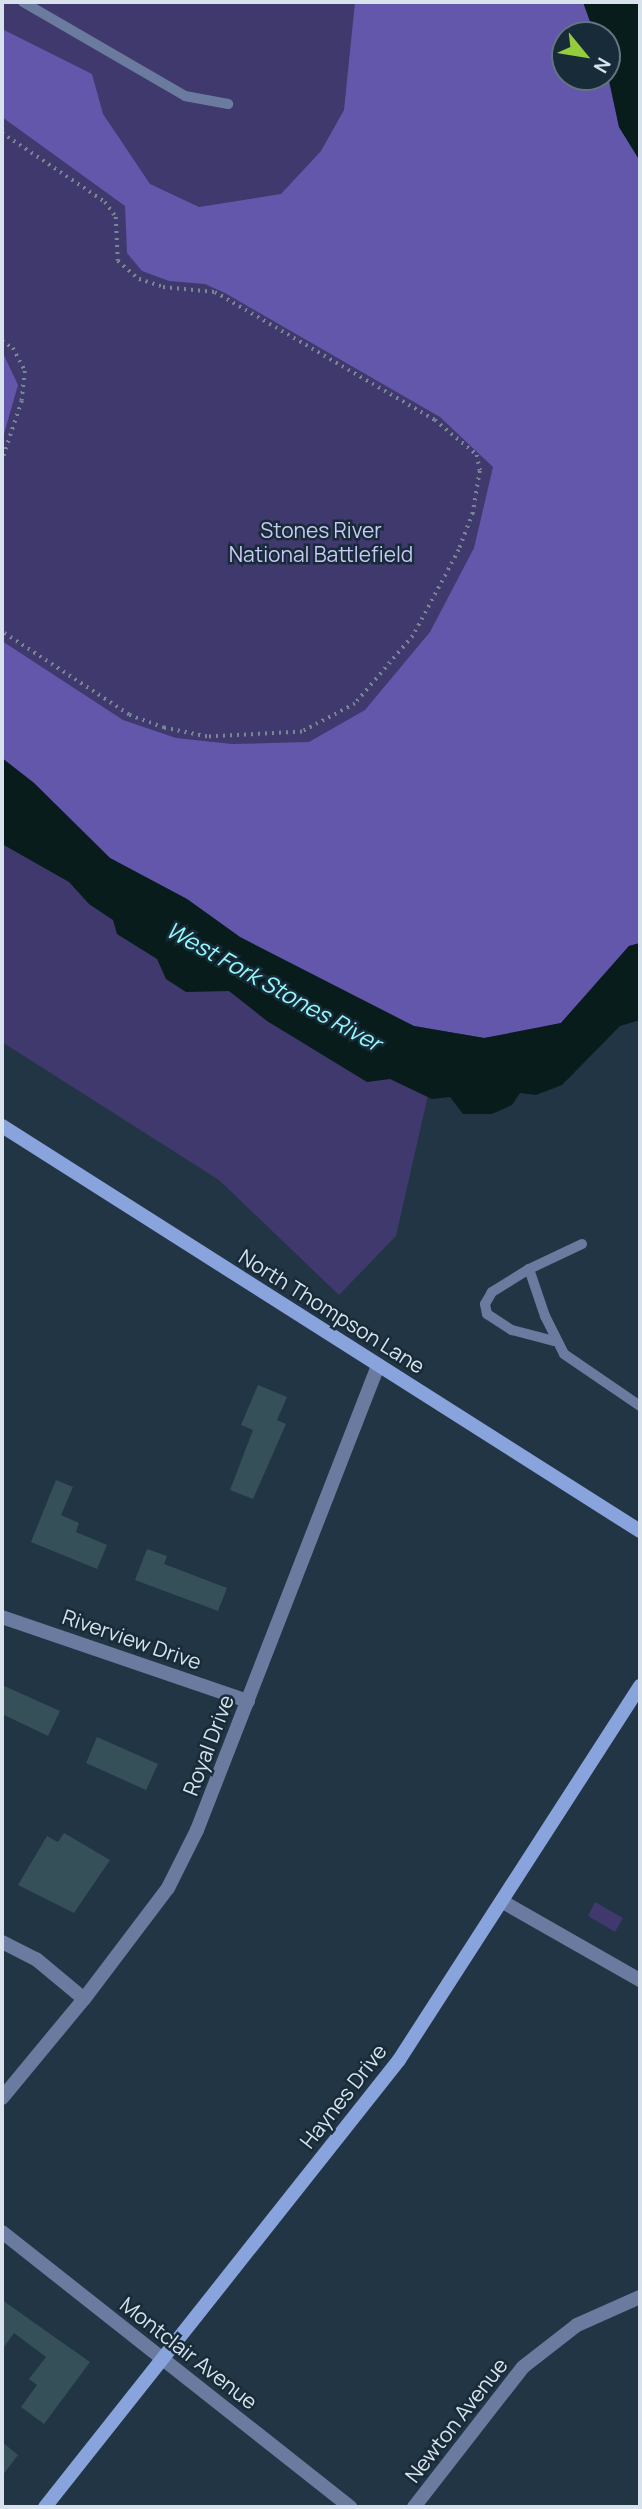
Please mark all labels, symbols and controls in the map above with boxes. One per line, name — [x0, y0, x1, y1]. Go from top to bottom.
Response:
north arrow — [551, 21, 621, 91]
text: N — [588, 53, 617, 78]
park label: Stones River National Battlefield — [229, 517, 413, 567]
water label: West Fork Stones River — [162, 915, 386, 1057]
street label: North Thompson Lane — [235, 1244, 429, 1378]
street label: Riverview Drive — [59, 1603, 205, 1675]
street label: Royal Drive — [177, 1691, 239, 1799]
street label: Haynes Drive — [294, 2039, 392, 2153]
street label: Montclair Avenue — [115, 2292, 263, 2414]
street label: Newton Avenue — [399, 2353, 513, 2487]

